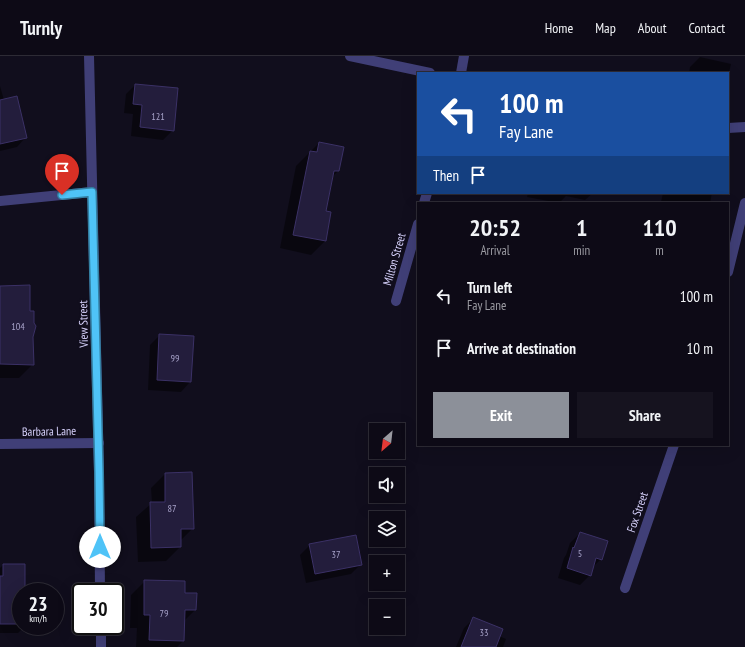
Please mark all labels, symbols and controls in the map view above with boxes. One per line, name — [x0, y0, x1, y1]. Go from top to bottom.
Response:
text: Turnly — [20, 16, 62, 40]
text: Home — [545, 19, 573, 37]
text: Map — [595, 19, 616, 37]
text: About — [638, 19, 667, 37]
text: Contact — [689, 19, 725, 37]
text: 100 m — [499, 84, 563, 121]
icon: left — [433, 88, 485, 140]
house number: 121 — [151, 110, 165, 123]
text: Fay Lane — [499, 120, 553, 143]
pin — [45, 154, 79, 195]
icon: arrive — [51, 160, 73, 182]
icon: arrive — [467, 164, 489, 186]
text: Then — [433, 166, 459, 185]
text: 20:52 — [469, 212, 521, 243]
text: 1 — [576, 212, 587, 243]
text: 110 — [642, 212, 677, 243]
street label: Milton Street — [379, 230, 409, 287]
text: Arrival — [480, 242, 510, 259]
text: min — [573, 242, 590, 259]
text: m — [655, 242, 664, 259]
text: Turn left — [467, 278, 512, 297]
icon: left — [433, 285, 455, 307]
text: 100 m — [680, 287, 713, 306]
text: Fay Lane — [467, 297, 506, 314]
street label: View Street — [75, 300, 91, 349]
house number: 104 — [11, 320, 25, 333]
icon: arrive — [433, 337, 455, 359]
text: Arrive at destination — [467, 339, 576, 358]
text: 10 m — [687, 339, 713, 358]
house number: 99 — [171, 352, 180, 365]
button: Exit — [433, 392, 569, 438]
button: Share — [577, 392, 713, 438]
street label: Barbara Lane — [22, 423, 76, 439]
north arrow — [369, 423, 405, 459]
map controls — [369, 423, 405, 635]
button: sound — [369, 467, 405, 503]
street label: Fox Street — [623, 489, 651, 534]
house number: 87 — [168, 502, 177, 515]
button: layers — [369, 511, 405, 547]
position arrow — [79, 526, 121, 568]
house number: 5 — [578, 547, 582, 560]
house number: 37 — [332, 548, 341, 561]
button: + — [369, 555, 405, 591]
speed limit sign: 30 — [72, 583, 124, 635]
text: 23 — [28, 591, 48, 617]
button: − — [369, 599, 405, 635]
house number: 79 — [160, 607, 169, 620]
text: km/h — [29, 612, 47, 625]
house number: 33 — [480, 626, 489, 639]

